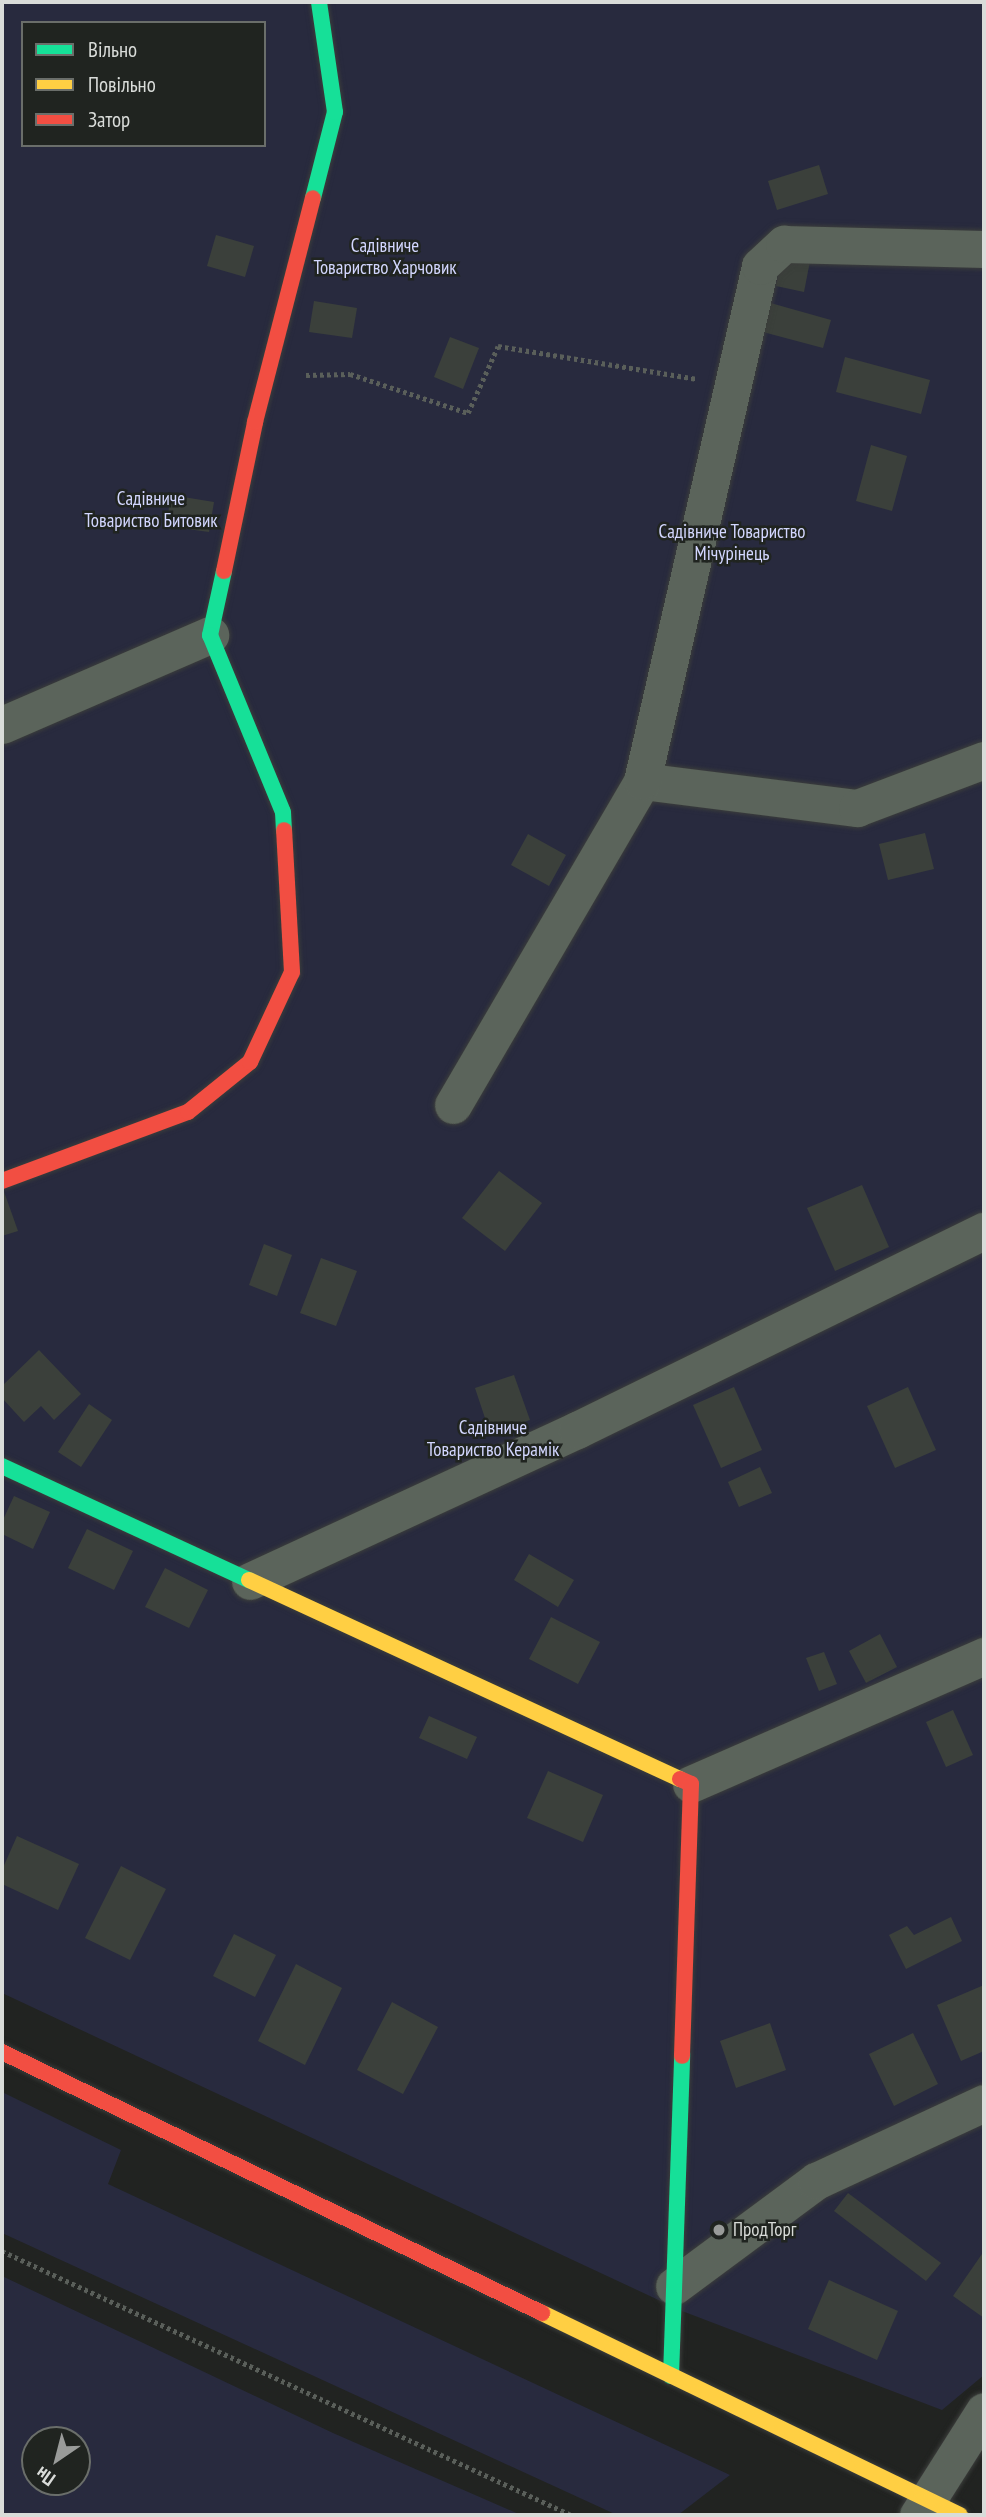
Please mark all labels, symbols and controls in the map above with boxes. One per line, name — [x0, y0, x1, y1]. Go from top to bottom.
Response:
legend — [21, 21, 266, 147]
text: Вільно — [88, 36, 137, 63]
text: Повільно — [88, 71, 156, 98]
text: Затор — [88, 106, 130, 133]
park label: Садівниче Товариство Харчовик — [313, 235, 457, 279]
park label: Садівниче Товариство Битовик — [84, 488, 218, 532]
park label: Садівниче Товариство Мічурінець — [658, 521, 806, 565]
park label: Садівниче Товариство Керамік — [427, 1417, 559, 1461]
place label: ПродТорг — [733, 2219, 796, 2241]
marker: ПродТорг — [711, 2222, 727, 2238]
north arrow — [21, 2426, 91, 2496]
text: Пн — [31, 2461, 60, 2492]

